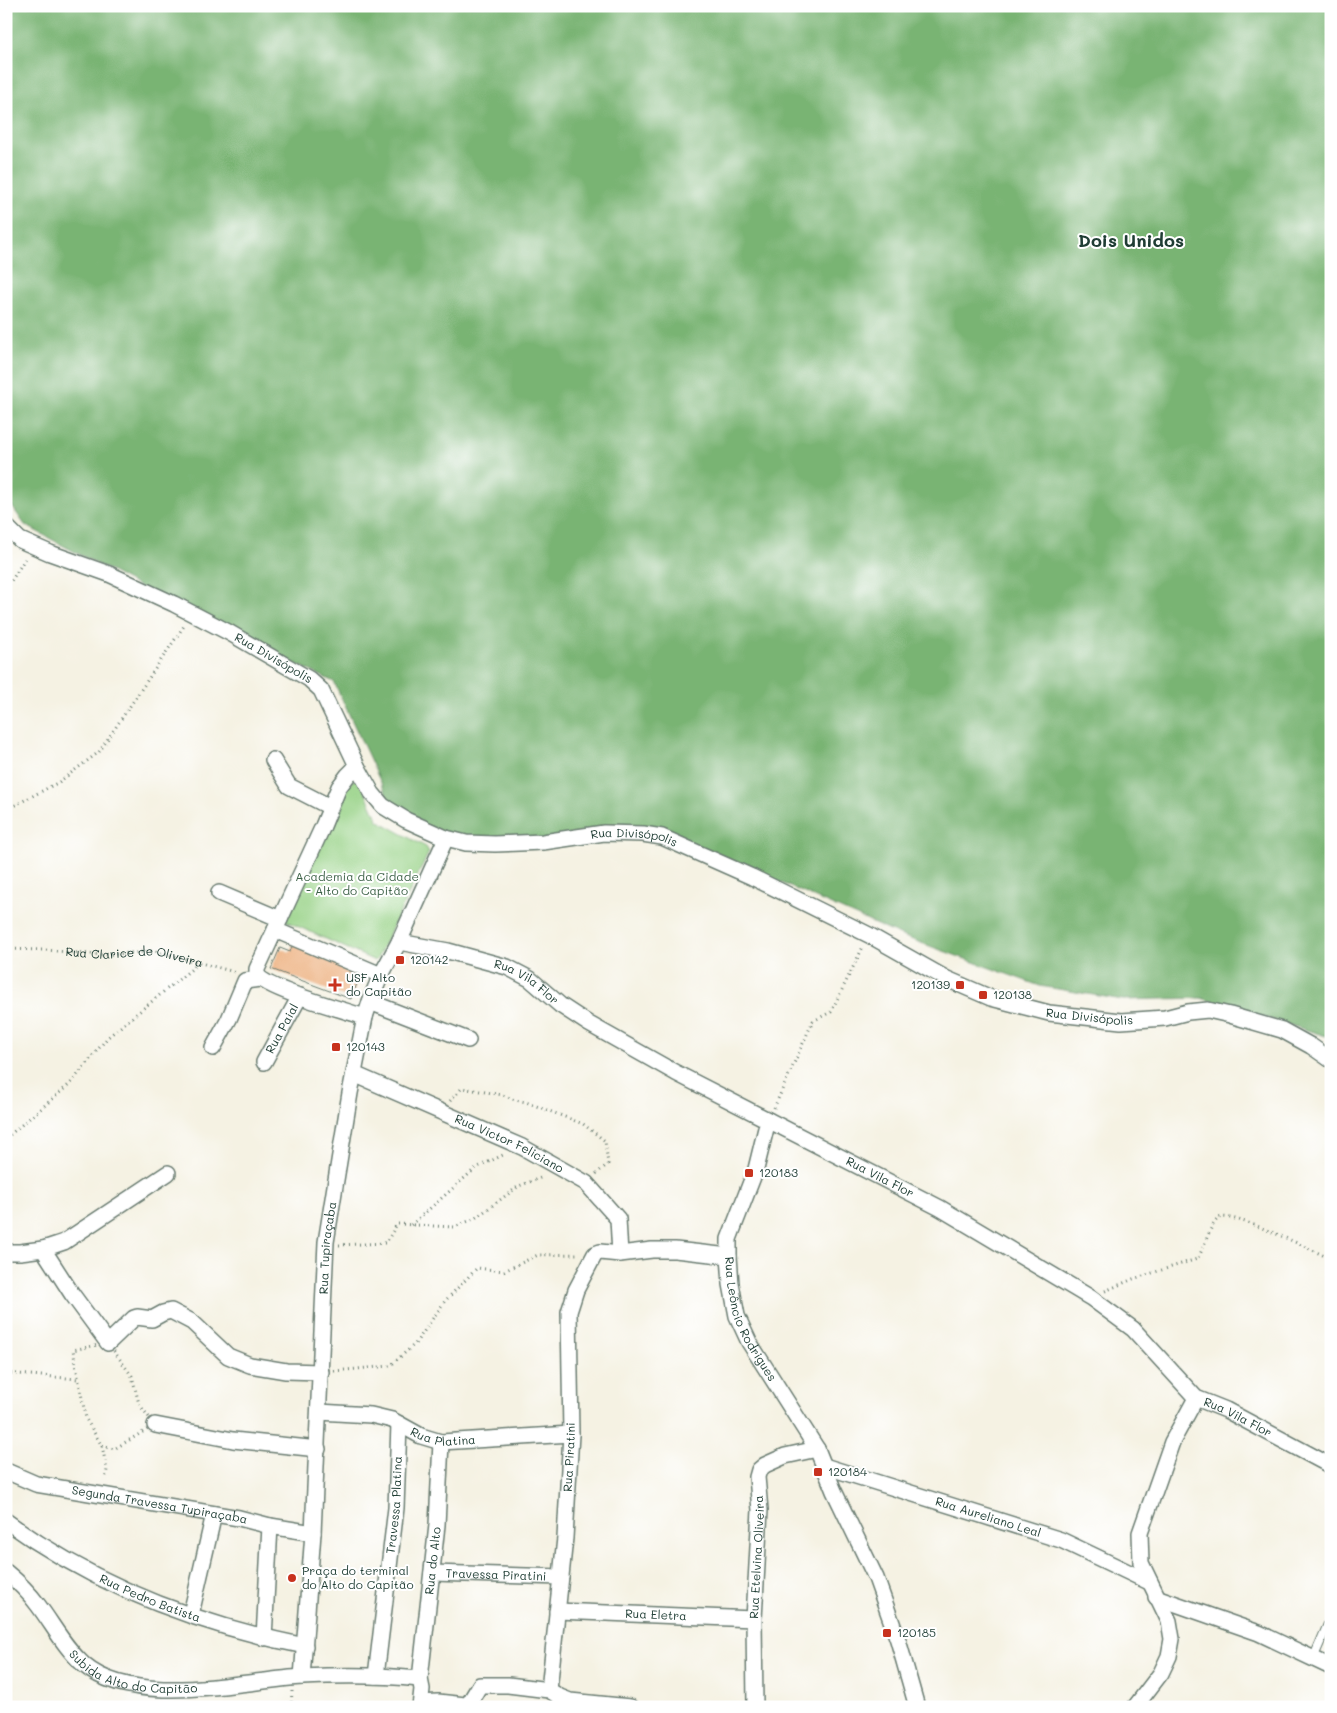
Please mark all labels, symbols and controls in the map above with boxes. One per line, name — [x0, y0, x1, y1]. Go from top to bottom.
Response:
district label: Dois Unidos — [1078, 228, 1184, 252]
street label: Rua Divisópolis — [232, 628, 316, 686]
street label: Rua Divisópolis — [589, 824, 680, 850]
park label: Academia da Cidade - Alto do Capitão — [295, 868, 419, 898]
street label: Rua Clarice de Oliveira — [65, 942, 205, 970]
place label: 120142 — [410, 951, 449, 967]
marker: 120142 — [394, 954, 406, 966]
street label: Rua Vila Flor — [493, 955, 563, 1007]
place label: USF Alto do Capitão — [346, 969, 412, 999]
place label: 120139 — [911, 976, 950, 992]
marker: USF Alto do Capitão — [328, 978, 342, 992]
marker: 120139 — [954, 979, 966, 991]
place label: 120138 — [993, 986, 1032, 1002]
marker: 120138 — [977, 989, 989, 1001]
street label: Rua Paial — [261, 1000, 301, 1056]
street label: Rua Divisópolis — [1045, 1004, 1134, 1028]
place label: 120143 — [346, 1038, 385, 1054]
marker: 120143 — [330, 1041, 342, 1053]
street label: Rua Victor Feliciano — [452, 1110, 567, 1176]
street label: Rua Vila Flor — [844, 1152, 917, 1200]
place label: 120183 — [759, 1164, 798, 1180]
marker: 120183 — [743, 1167, 755, 1179]
street label: Rua Tupiraçaba — [315, 1200, 339, 1295]
street label: Rua Leôncio Rodrigues — [722, 1256, 781, 1384]
street label: Rua Vila Flor — [1202, 1393, 1275, 1440]
street label: Rua Piratini — [559, 1422, 578, 1492]
street label: Rua Platina — [408, 1423, 476, 1449]
street label: Travessa Platina — [382, 1456, 405, 1555]
place label: 120184 — [828, 1463, 867, 1479]
marker: 120184 — [812, 1466, 824, 1478]
street label: Segunda Travessa Tupiraçaba — [71, 1481, 249, 1527]
street label: Rua Aureliano Leal — [934, 1492, 1043, 1540]
street label: Rua Etelvina Oliveira — [745, 1495, 767, 1619]
street label: Rua do Alto — [420, 1526, 444, 1595]
place label: Praça do terminal do Alto do Capitão — [302, 1562, 414, 1592]
street label: Travessa Piratini — [445, 1564, 547, 1584]
street label: Rua Pedro Batista — [97, 1570, 203, 1625]
marker: Praça do terminal do Alto do Capitão — [286, 1572, 298, 1584]
street label: Rua Eletra — [625, 1605, 687, 1623]
place label: 120185 — [897, 1624, 936, 1640]
marker: 120185 — [881, 1627, 893, 1639]
street label: Subida Alto do Capitão — [66, 1646, 198, 1696]

